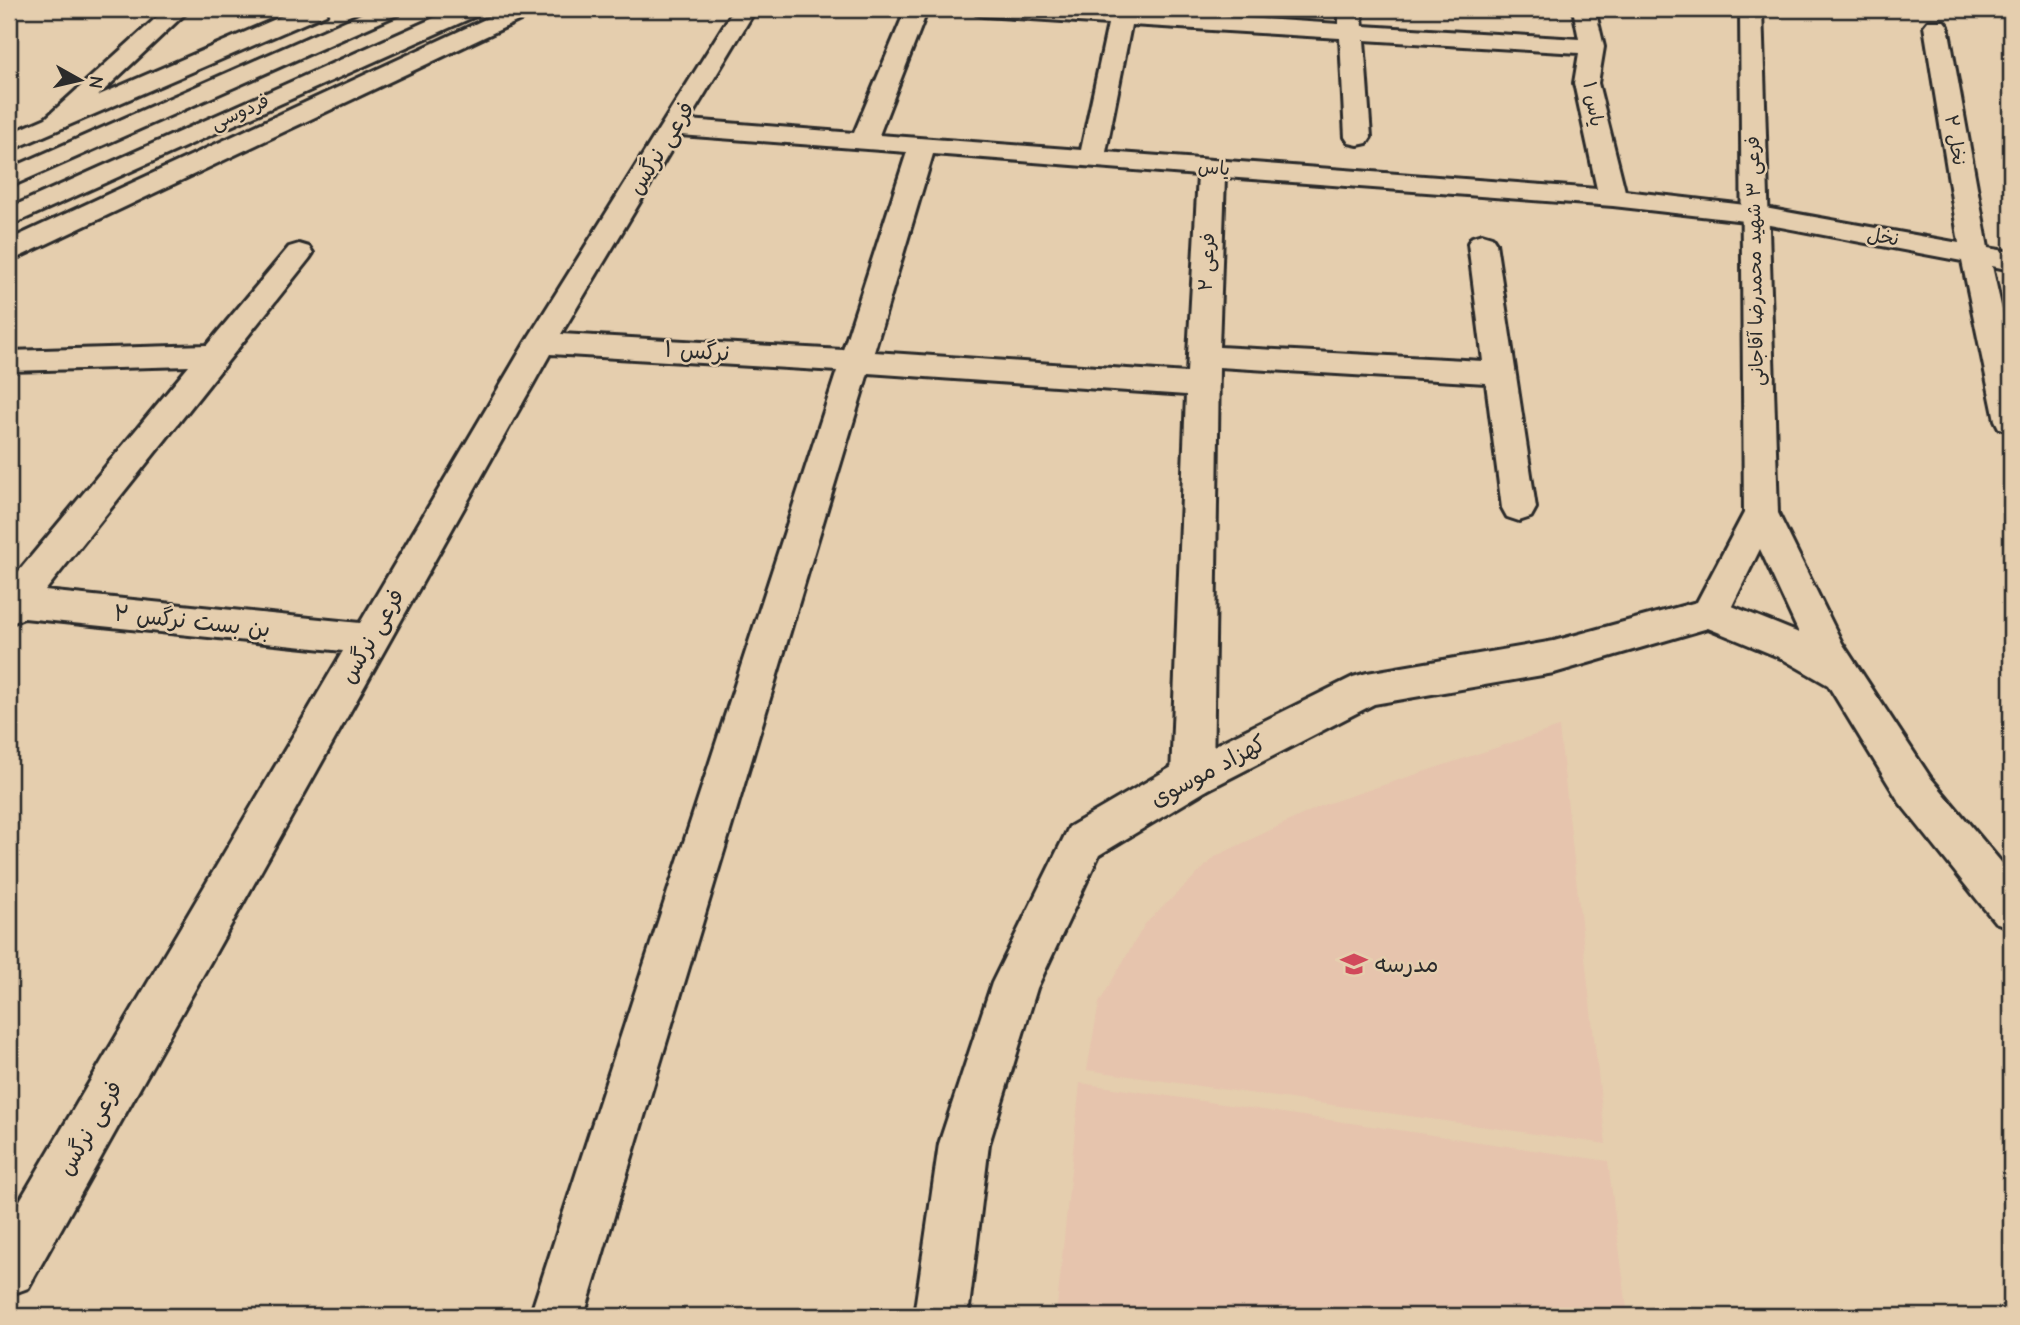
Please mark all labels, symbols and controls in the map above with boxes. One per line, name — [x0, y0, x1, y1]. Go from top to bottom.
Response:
north arrow — [46, 46, 116, 116]
text: N — [84, 75, 108, 90]
street label: یاس ۱ — [1578, 80, 1608, 128]
street label: فردوسی — [207, 89, 273, 135]
street label: فرعی نرگس — [622, 96, 701, 200]
street label: نخل ۲ — [1940, 113, 1970, 167]
street label: فرعی ۳ شهید محمدرضا آقاجانی — [1742, 136, 1769, 386]
street label: یاس — [1197, 156, 1231, 180]
street label: نخل — [1865, 223, 1901, 251]
street label: فرعی ۲ — [1194, 232, 1221, 292]
street label: نرگس ۱ — [663, 335, 731, 367]
street label: فرعی نرگس — [334, 584, 411, 689]
street label: بن بست نرگس ۲ — [112, 599, 272, 643]
street label: کهزاد موسوی — [1146, 729, 1271, 814]
school or university icon: مدرسه — [1339, 949, 1369, 979]
place label: مدرسه — [1375, 951, 1439, 978]
street label: فرعی نرگس — [52, 1076, 129, 1181]

